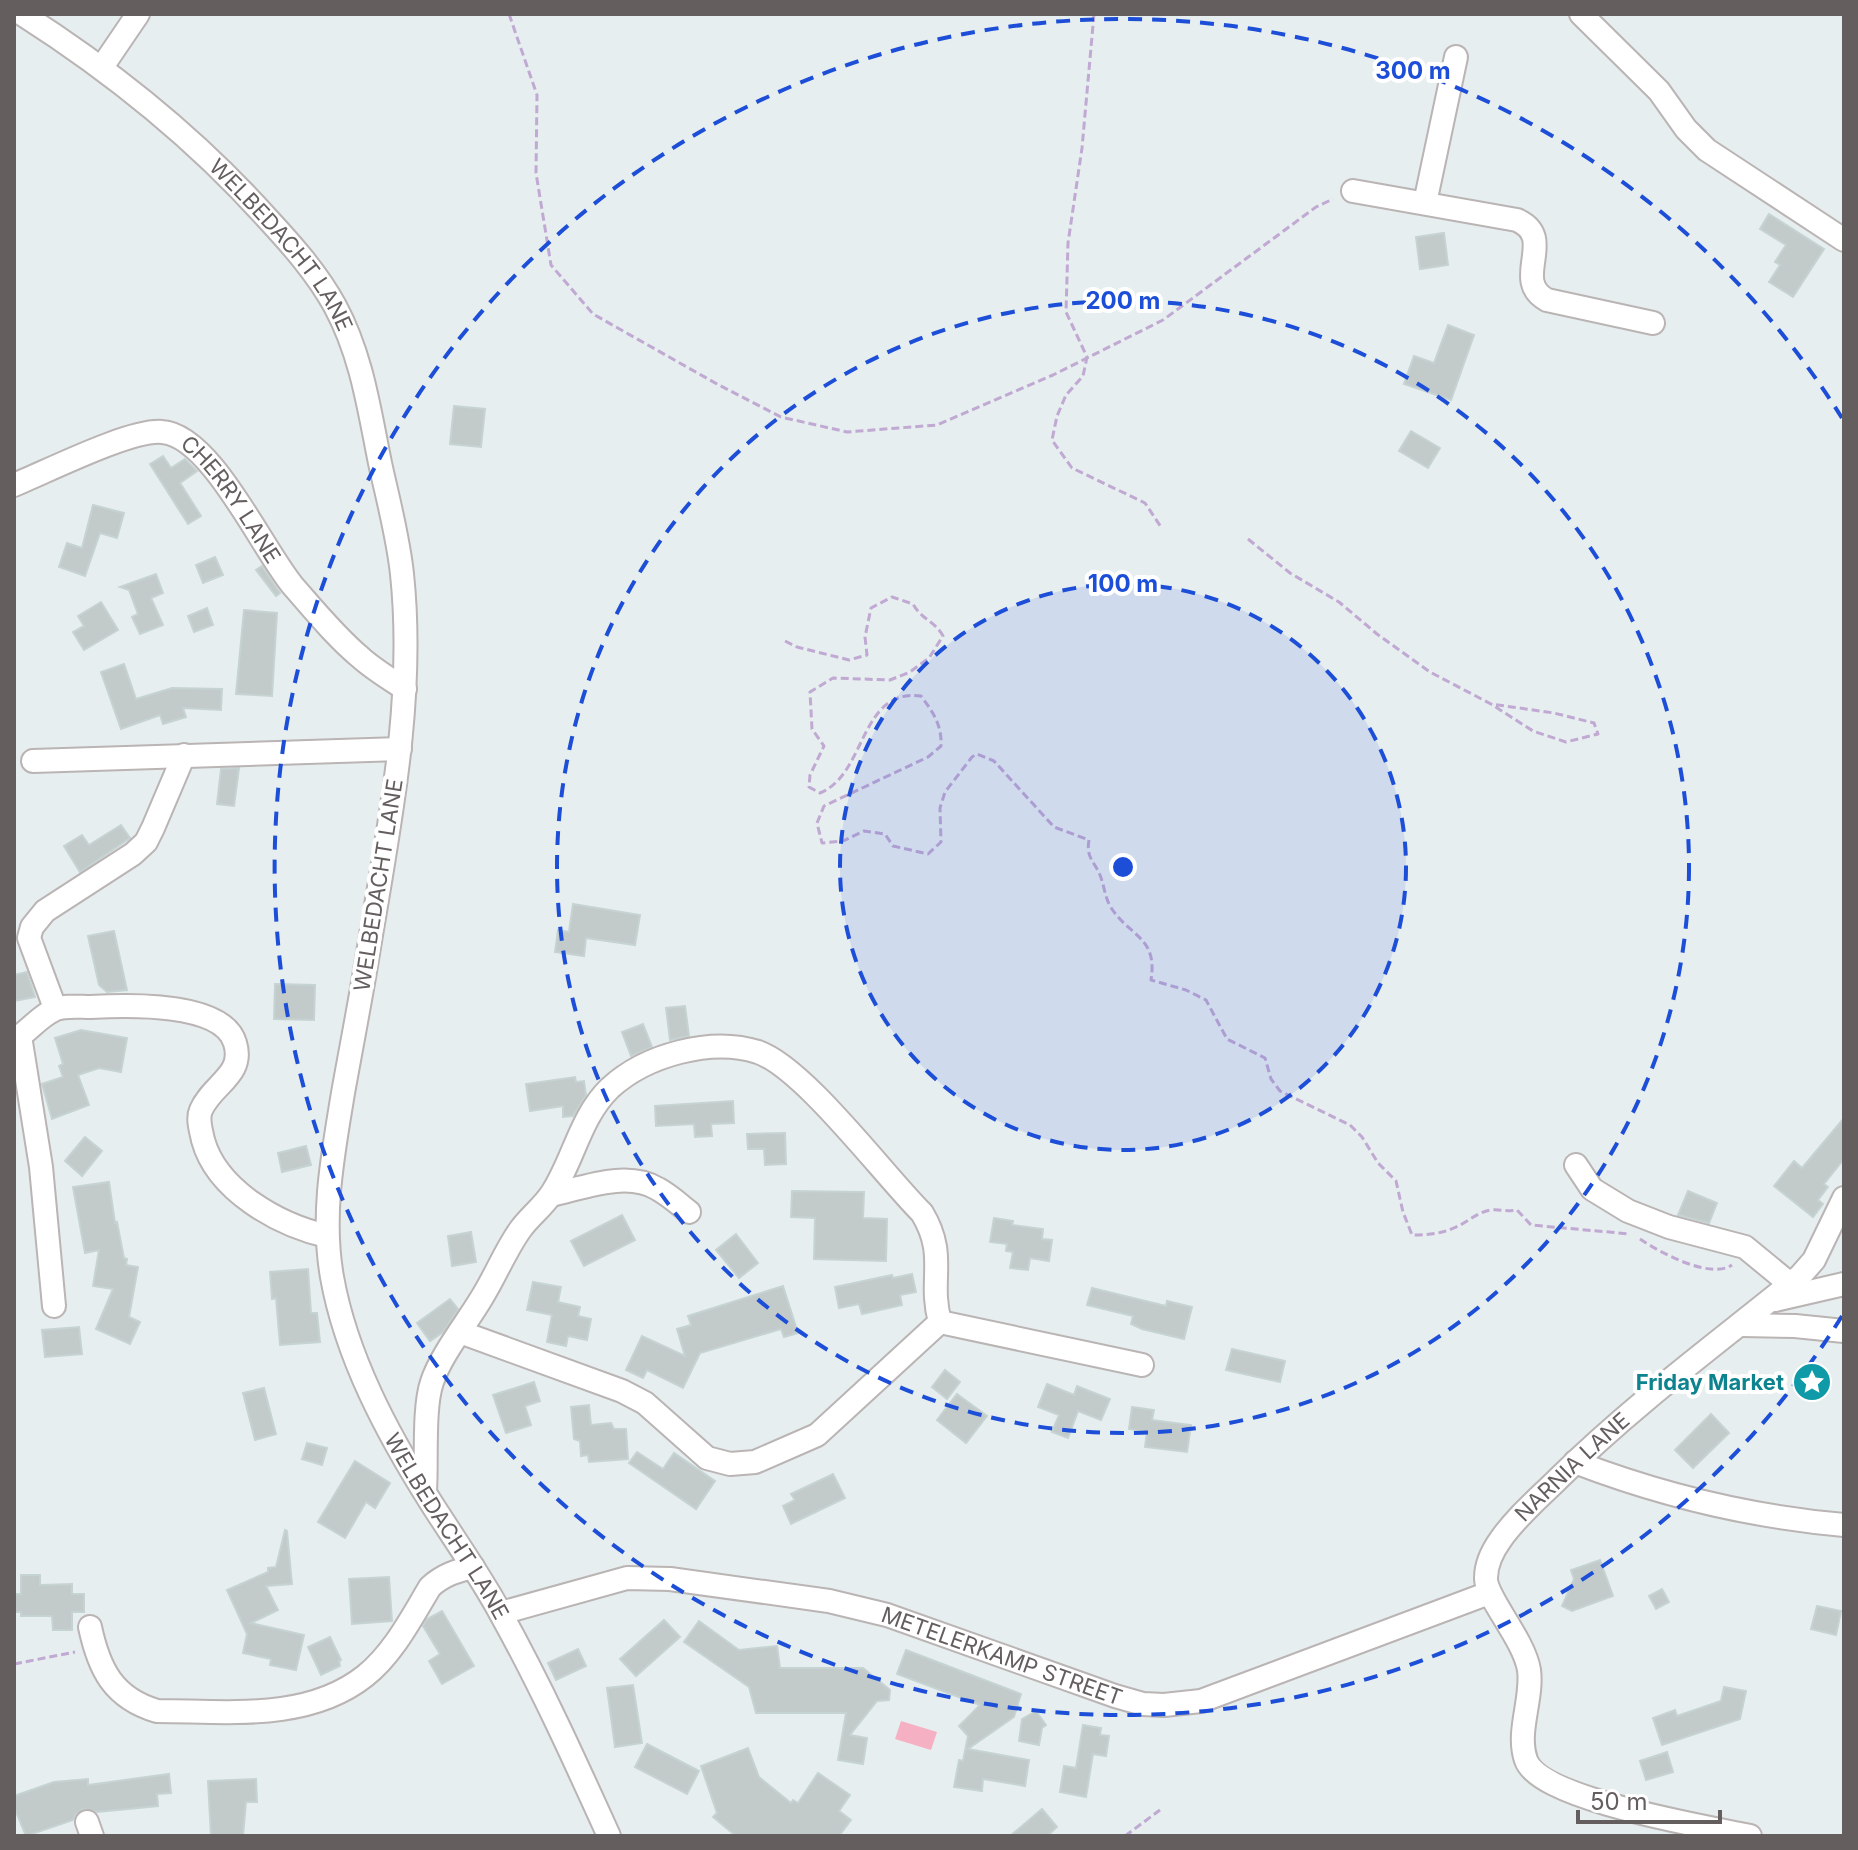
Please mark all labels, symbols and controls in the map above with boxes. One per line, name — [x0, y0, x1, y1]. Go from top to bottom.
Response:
text: 300 m — [1375, 56, 1451, 85]
street label: WELBEDACHT LANE — [204, 153, 358, 335]
text: 200 m — [1085, 286, 1161, 315]
street label: CHERRY LANE — [176, 430, 286, 568]
text: 100 m — [1088, 569, 1158, 598]
street label: WELBEDACHT LANE — [348, 777, 408, 993]
centre of rings — [1109, 853, 1137, 881]
place icon: Friday Market — [1791, 1361, 1833, 1403]
place label: Friday Market — [1636, 1369, 1784, 1395]
street label: NARNIA LANE — [1509, 1407, 1635, 1526]
street label: WELBEDACHT LANE — [379, 1428, 514, 1624]
street label: METELERKAMP STREET — [878, 1601, 1126, 1711]
scale bar — [1578, 1774, 1720, 1824]
text: 50 m — [1590, 1787, 1648, 1816]

